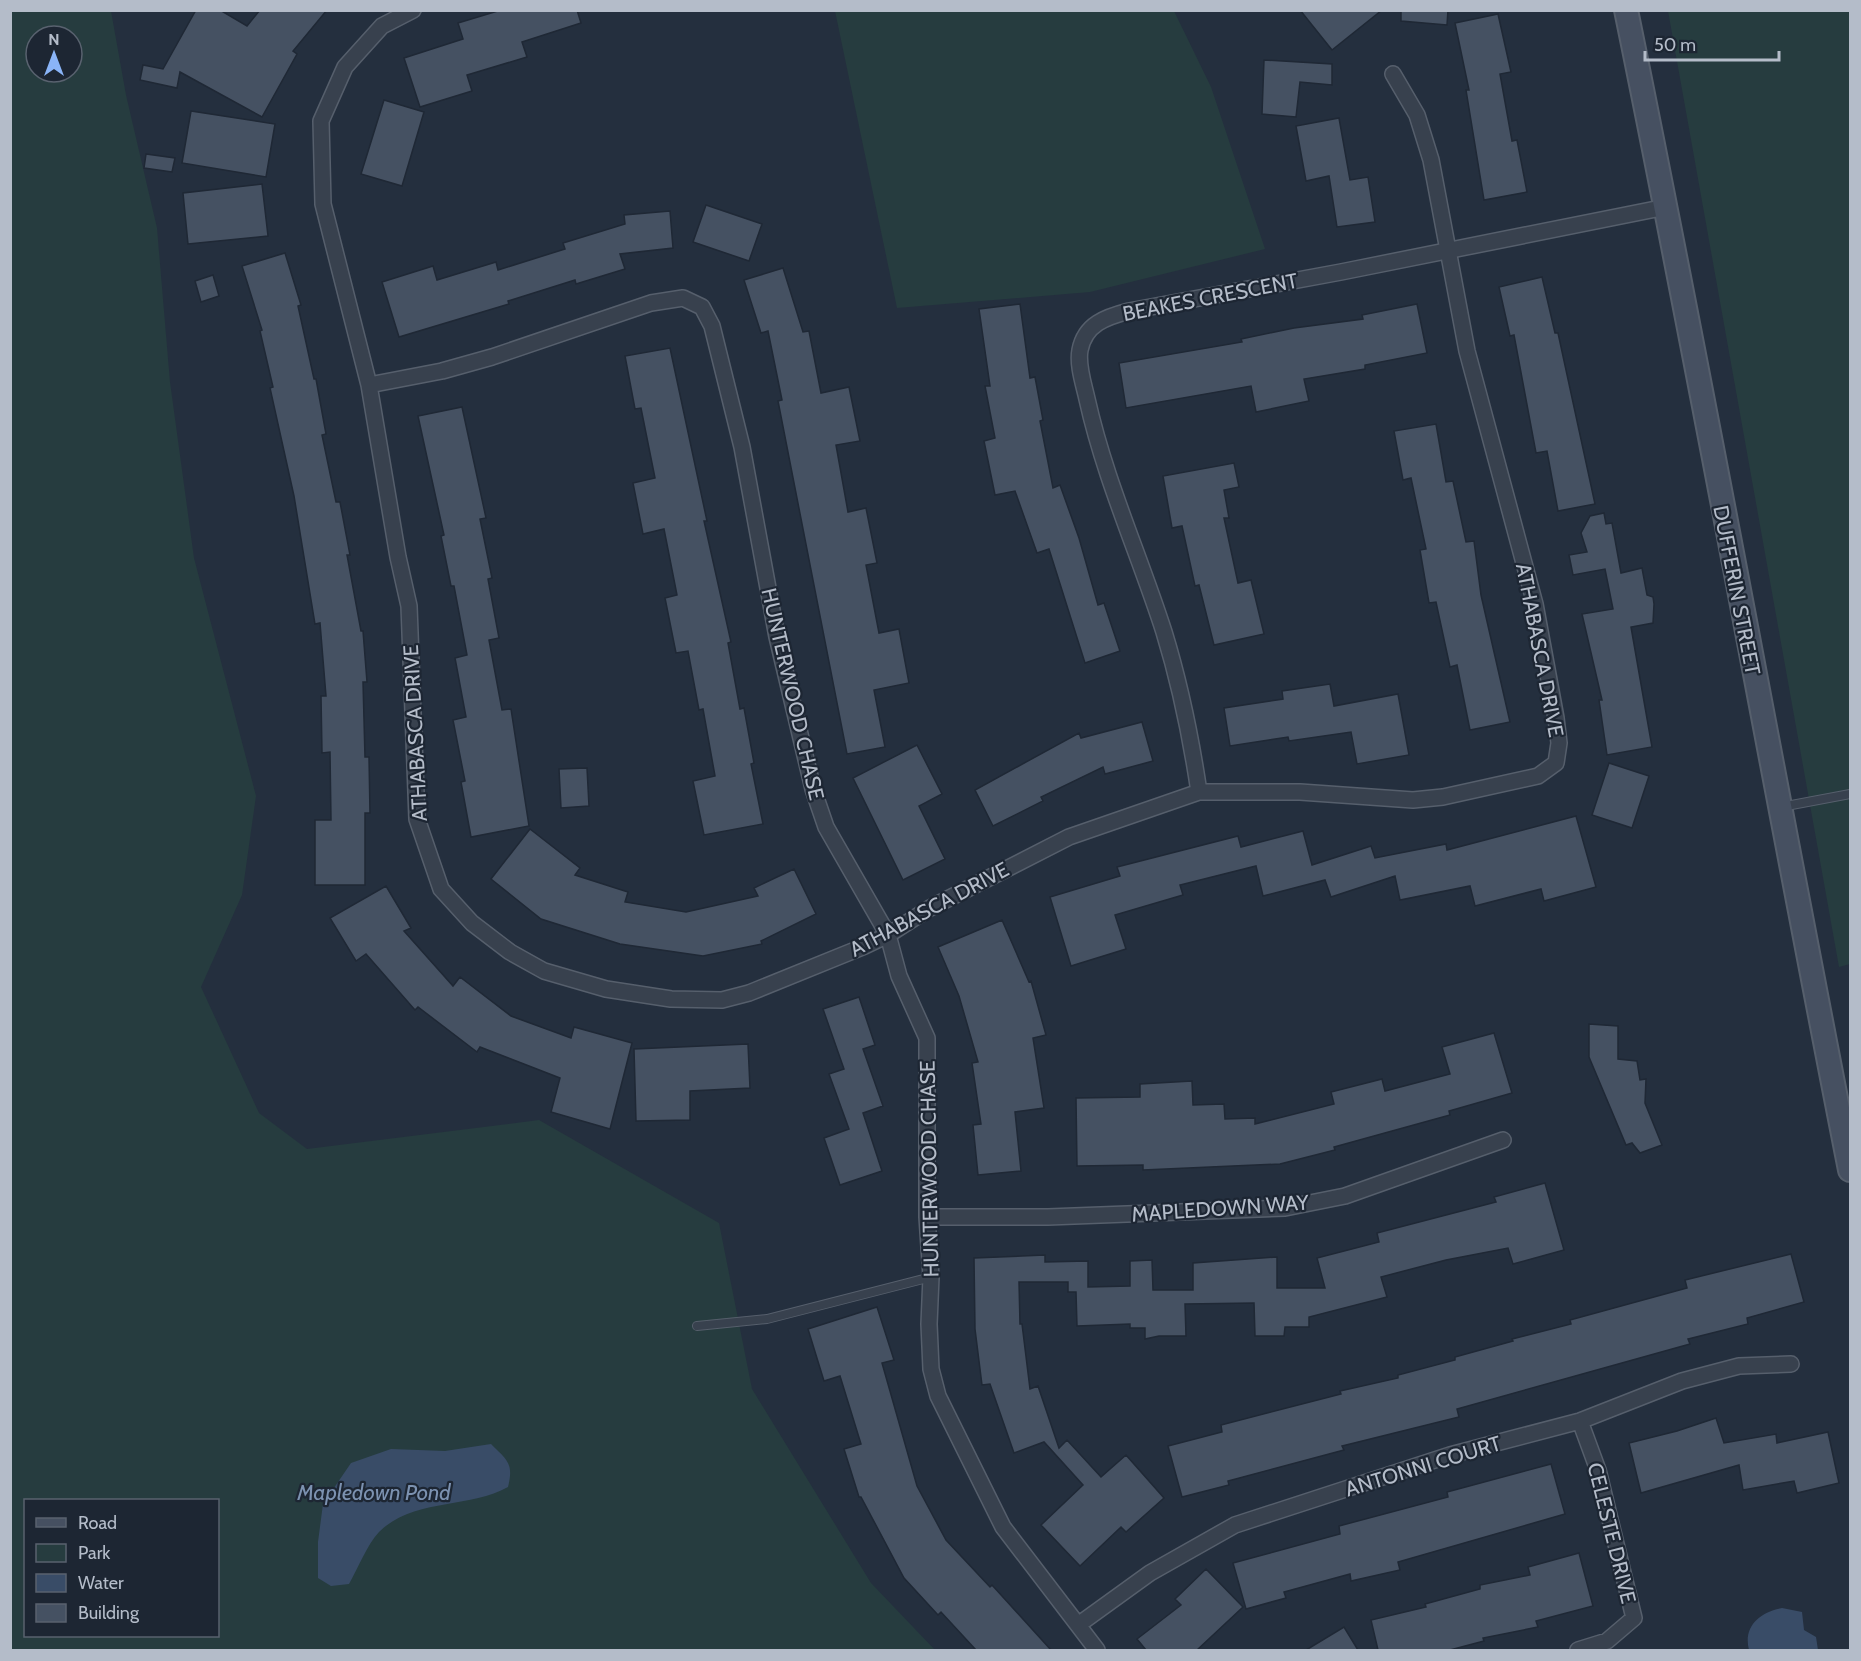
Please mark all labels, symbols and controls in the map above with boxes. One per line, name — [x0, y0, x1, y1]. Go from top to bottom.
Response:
north arrow — [24, 24, 84, 84]
scale bar — [1645, 24, 1778, 62]
text: N — [48, 30, 60, 49]
text: 50 m — [1654, 34, 1696, 56]
street label: BEAKES CRESCENT — [1120, 268, 1300, 326]
street label: DUFFERIN STREET — [1708, 503, 1766, 677]
street label: ATHABASCA DRIVE — [1511, 561, 1569, 739]
street label: HUNTERWOOD CHASE — [756, 585, 830, 803]
street label: ATHABASCA DRIVE — [398, 644, 432, 822]
street label: ATHABASCA DRIVE — [845, 856, 1013, 962]
street label: HUNTERWOOD CHASE — [915, 1060, 943, 1278]
street label: MAPLEDOWN WAY — [1131, 1189, 1310, 1227]
street label: ANTONNI COURT — [1342, 1430, 1504, 1502]
street label: CELESTE DRIVE — [1582, 1460, 1642, 1606]
water label: Mapledown Pond — [296, 1479, 451, 1506]
legend — [24, 1499, 219, 1637]
text: Road — [78, 1512, 117, 1534]
text: Park — [78, 1542, 111, 1564]
text: Water — [78, 1572, 124, 1594]
text: Building — [78, 1602, 140, 1624]

